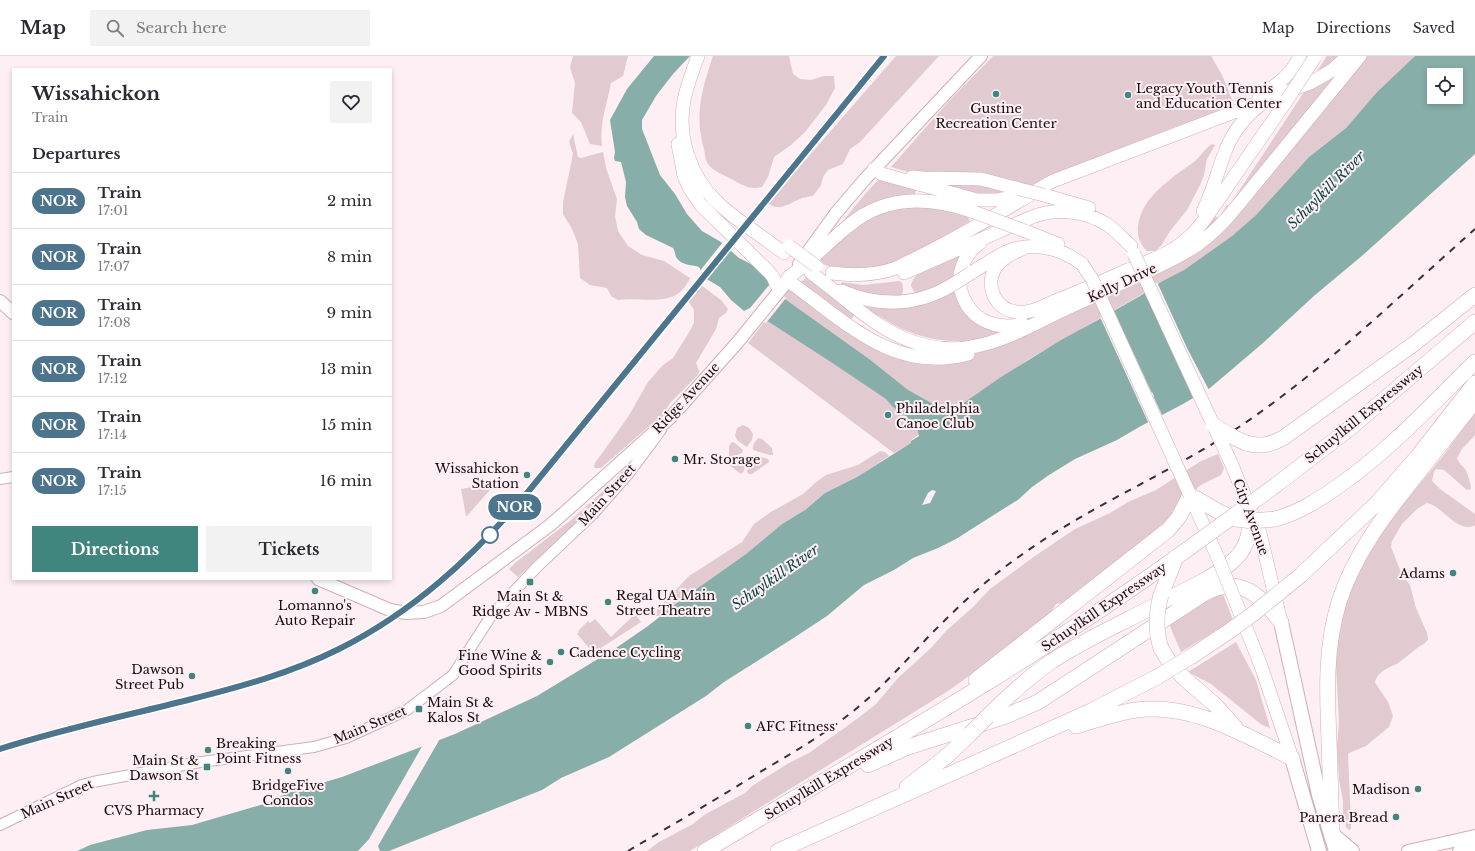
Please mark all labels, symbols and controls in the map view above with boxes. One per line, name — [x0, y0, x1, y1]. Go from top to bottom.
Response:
search box — [90, 10, 370, 46]
text: Map — [20, 16, 66, 39]
icon: search — [104, 17, 126, 39]
text: Search here — [136, 18, 227, 37]
text: Map — [1262, 19, 1294, 37]
text: Directions — [1316, 19, 1391, 37]
text: Saved — [1413, 19, 1455, 37]
map controls — [1427, 68, 1463, 104]
button: locate — [1427, 68, 1463, 104]
place label: Legacy Youth Tennis and Education Center — [1136, 80, 1282, 112]
button: heart — [330, 81, 372, 123]
text: Wissahickon — [32, 82, 160, 105]
marker: Gustine Recreation Center — [991, 89, 1001, 99]
marker: Legacy Youth Tennis and Education Center — [1123, 90, 1133, 100]
place label: Gustine Recreation Center — [935, 100, 1057, 132]
text: Train — [32, 109, 68, 126]
text: Departures — [32, 144, 121, 163]
water label: Schuylkill River — [1283, 147, 1369, 233]
text: Train — [97, 183, 142, 202]
text: 2 min — [327, 191, 372, 210]
text: NOR — [40, 192, 77, 210]
text: 17:01 — [97, 202, 129, 219]
text: Train — [97, 239, 142, 258]
text: 8 min — [327, 247, 372, 266]
text: NOR — [40, 248, 77, 266]
text: 17:07 — [97, 258, 129, 275]
street label: Kelly Drive — [1085, 260, 1159, 306]
text: Train — [97, 295, 142, 314]
text: 9 min — [327, 303, 372, 322]
text: NOR — [40, 304, 77, 322]
text: 17:08 — [97, 314, 131, 331]
text: Train — [97, 351, 142, 370]
text: 13 min — [320, 359, 372, 378]
street label: Ridge Avenue — [649, 359, 723, 437]
text: NOR — [40, 360, 77, 378]
street label: Schuylkill Expressway — [1301, 361, 1427, 467]
text: 17:12 — [97, 370, 127, 387]
place label: Philadelphia Canoe Club — [896, 400, 980, 432]
text: Train — [97, 407, 142, 426]
marker: Philadelphia Canoe Club — [883, 410, 893, 420]
text: 15 min — [321, 415, 372, 434]
text: NOR — [40, 416, 77, 434]
text: 17:14 — [97, 426, 127, 443]
place label: Mr. Storage — [683, 451, 760, 468]
marker: Mr. Storage — [670, 454, 680, 464]
place label: Wissahickon Station — [434, 460, 519, 492]
street label: Main Street — [575, 460, 639, 530]
text: Train — [97, 463, 142, 482]
marker: Wissahickon Station — [522, 470, 532, 480]
text: 16 min — [320, 471, 372, 490]
text: NOR — [40, 472, 77, 490]
street label: City Avenue — [1229, 476, 1273, 558]
text: 17:15 — [97, 482, 127, 499]
line badge: NOR — [492, 494, 538, 520]
text: NOR — [496, 498, 534, 516]
button: Directions — [32, 526, 198, 572]
button: Tickets — [206, 526, 372, 572]
unlabelled marker — [481, 526, 499, 544]
water label: Schuylkill River — [728, 540, 823, 614]
street label: Schuylkill Expressway — [1038, 558, 1171, 655]
place label: Adams — [1398, 565, 1445, 582]
marker: Adams — [1448, 568, 1458, 578]
marker: Main St & Ridge Av - MBNS — [525, 577, 535, 587]
marker: Lomanno's Auto Repair — [310, 586, 320, 596]
place label: Regal UA Main Street Theatre — [616, 587, 715, 619]
place label: Main St & Ridge Av - MBNS — [472, 588, 588, 620]
place label: Lomanno's Auto Repair — [274, 597, 356, 629]
marker: Regal UA Main Street Theatre — [603, 597, 613, 607]
place label: Cadence Cycling — [569, 644, 681, 661]
place label: Fine Wine & Good Spirits — [458, 647, 542, 679]
marker: Cadence Cycling — [556, 647, 566, 657]
marker: Fine Wine & Good Spirits — [545, 657, 555, 667]
place label: Dawson Street Pub — [115, 661, 184, 693]
marker: Dawson Street Pub — [187, 671, 197, 681]
place label: Main St & Kalos St — [427, 694, 494, 726]
street label: Main Street — [331, 702, 409, 748]
marker: Main St & Kalos St — [414, 704, 424, 714]
place label: AFC Fitness — [755, 718, 835, 735]
marker: AFC Fitness — [743, 721, 753, 731]
street label: Schuylkill Expressway — [761, 732, 897, 823]
place label: Breaking Point Fitness — [216, 735, 301, 767]
marker: Breaking Point Fitness — [203, 745, 213, 755]
place label: Main St & Dawson St — [129, 752, 199, 784]
marker: Main St & Dawson St — [202, 762, 212, 772]
marker: BridgeFive Condos — [283, 766, 293, 776]
street label: Main Street — [18, 775, 96, 823]
place label: BridgeFive Condos — [252, 777, 324, 809]
place label: Madison — [1352, 781, 1410, 798]
marker: Madison — [1413, 784, 1423, 794]
marker: CVS Pharmacy — [149, 791, 159, 801]
place label: CVS Pharmacy — [104, 802, 205, 819]
place label: Panera Bread — [1299, 809, 1388, 826]
marker: Panera Bread — [1391, 812, 1401, 822]

